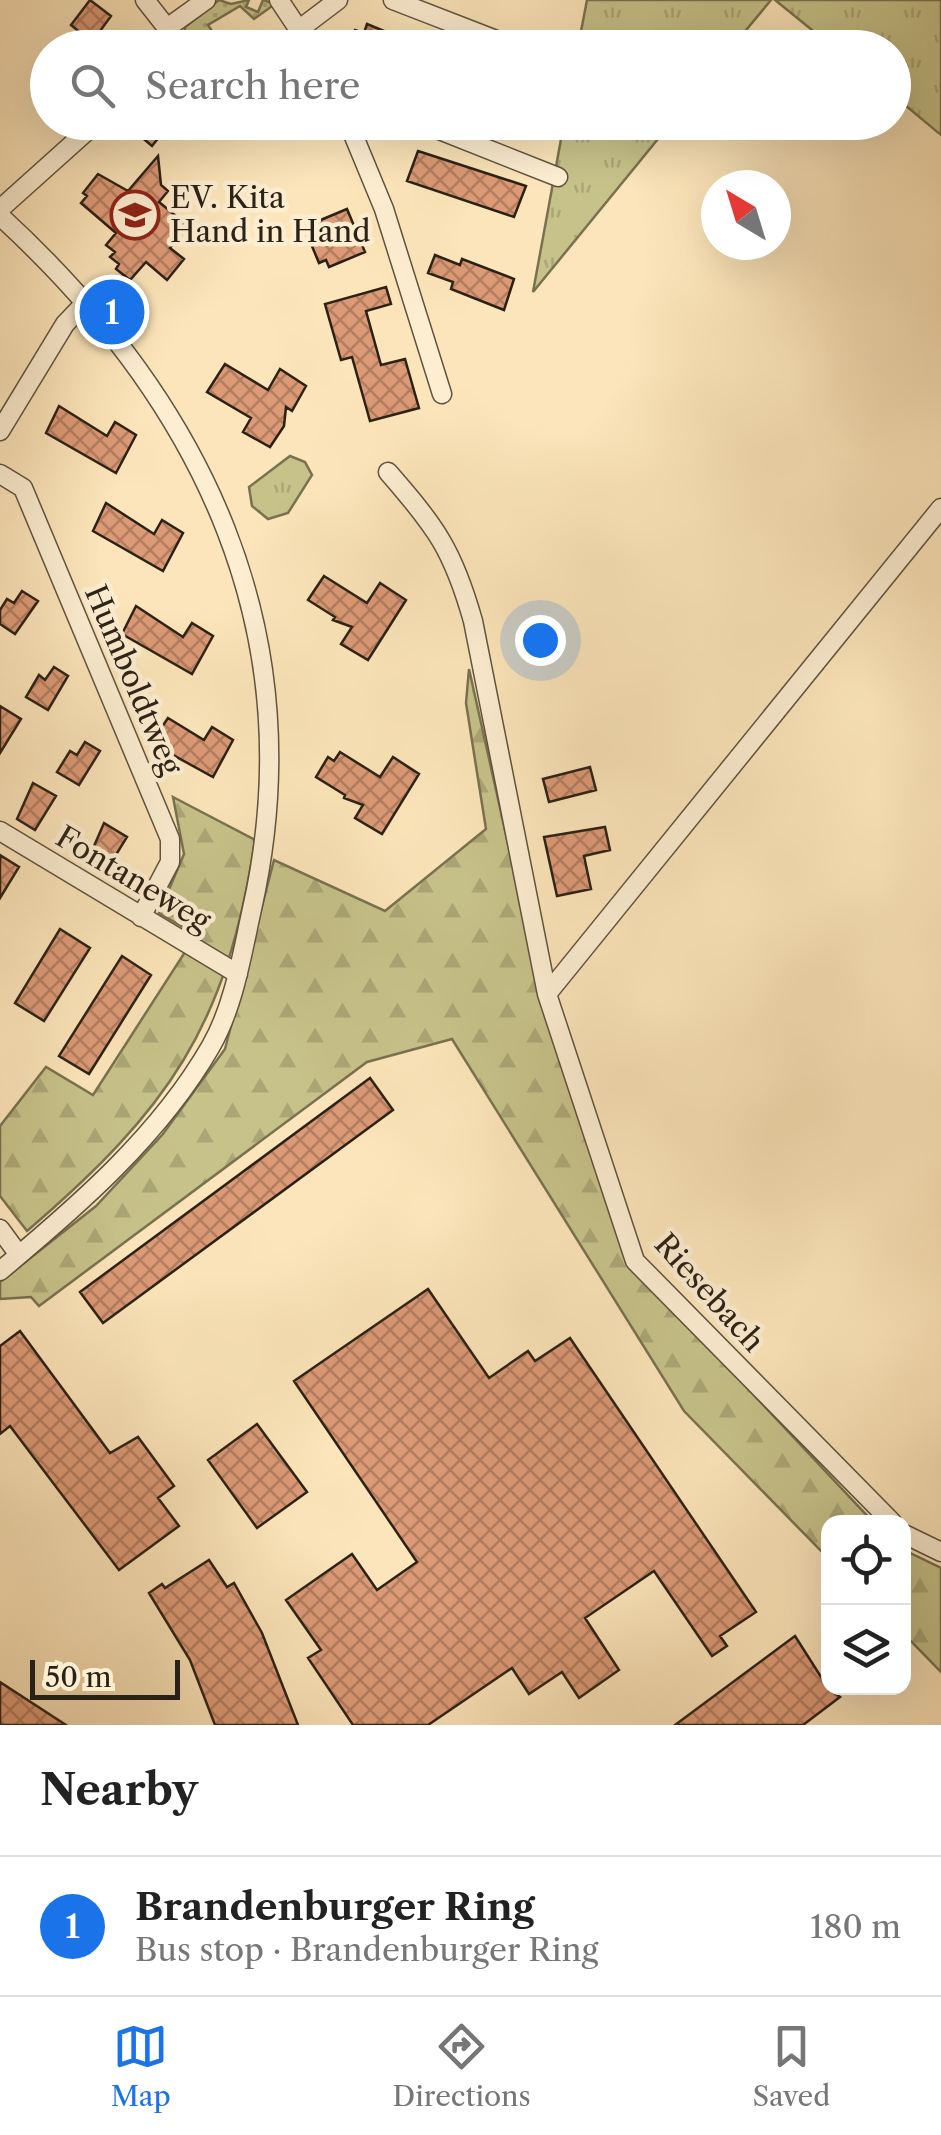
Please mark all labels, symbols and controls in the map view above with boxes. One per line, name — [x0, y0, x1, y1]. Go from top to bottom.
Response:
search box — [30, 30, 911, 140]
icon: search — [65, 58, 120, 113]
text: Search here — [145, 62, 360, 109]
north arrow — [701, 170, 791, 260]
place label: EV. Kita Hand in Hand — [170, 179, 371, 250]
school or university icon: EV. Kita Hand in Hand — [109, 189, 161, 241]
pin: 1 — [80, 274, 144, 350]
street label: Humboldtweg — [77, 579, 190, 780]
your location — [515, 615, 566, 666]
street label: Fontaneweg — [49, 818, 217, 939]
street label: Riesebach — [647, 1226, 772, 1360]
map controls — [821, 1515, 911, 1695]
button: locate — [821, 1515, 911, 1605]
button: layers — [821, 1605, 911, 1695]
scale bar — [30, 1655, 180, 1700]
text: 50 m — [45, 1660, 112, 1694]
text: Nearby — [40, 1764, 198, 1816]
text: Brandenburger Ring — [135, 1883, 535, 1930]
text: 1 — [65, 1907, 80, 1946]
text: 180 m — [810, 1907, 901, 1946]
text: Bus stop · Brandenburger Ring — [135, 1930, 598, 1969]
tab: Map — [111, 2019, 171, 2113]
tab: Directions — [392, 2019, 531, 2113]
tab: Saved — [752, 2019, 830, 2113]

